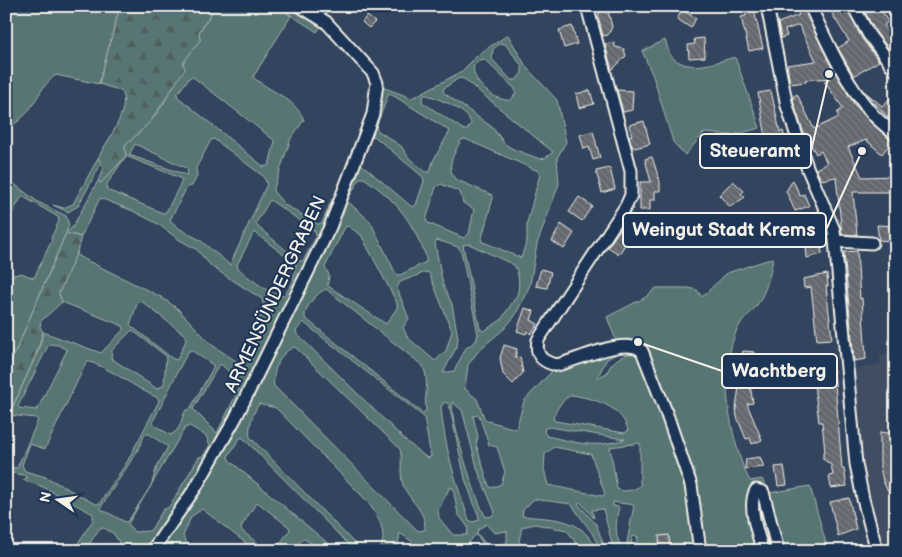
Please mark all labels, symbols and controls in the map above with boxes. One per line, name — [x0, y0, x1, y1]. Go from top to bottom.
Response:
callout: Steueramt — [700, 134, 811, 168]
text: Steueramt — [710, 140, 801, 163]
street label: ARMENSÜNDERGRABEN — [220, 192, 330, 396]
callout: Weingut Stadt Krems — [623, 213, 826, 247]
text: Weingut Stadt Krems — [632, 219, 816, 242]
callout: Wachtberg — [722, 354, 837, 388]
text: Wachtberg — [732, 360, 826, 383]
north arrow — [32, 474, 82, 524]
text: N — [36, 490, 55, 504]

